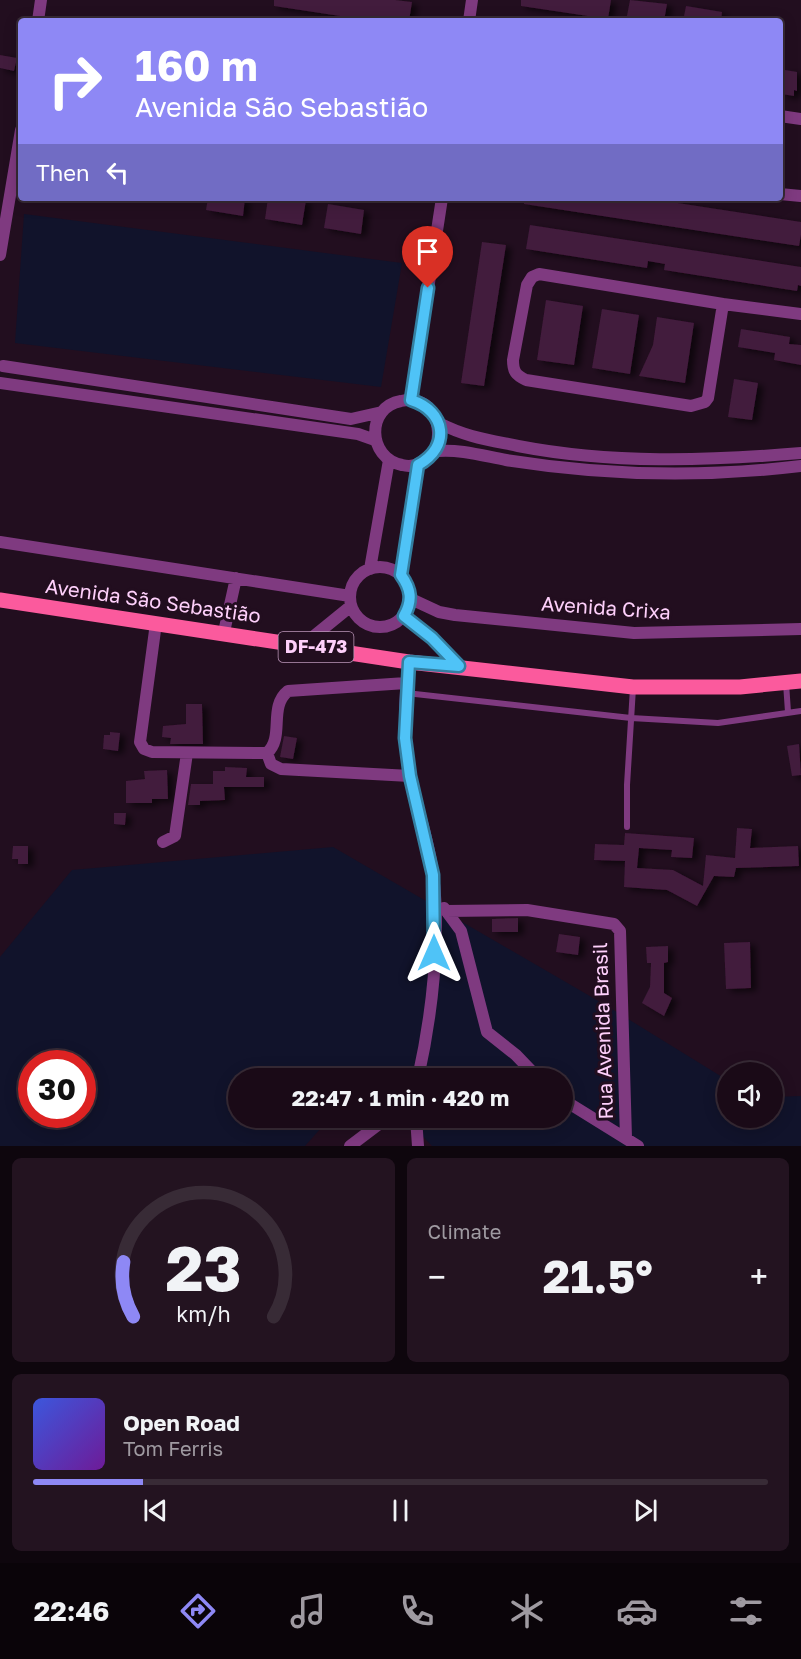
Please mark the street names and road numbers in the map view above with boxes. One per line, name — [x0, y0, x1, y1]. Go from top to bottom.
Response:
street label: Avenida São Sebastião — [44, 573, 262, 627]
street label: Avenida Crixa — [541, 591, 672, 623]
road number: DF-473 — [278, 632, 354, 662]
street label: Rua Avenida Brasil — [587, 942, 617, 1120]

